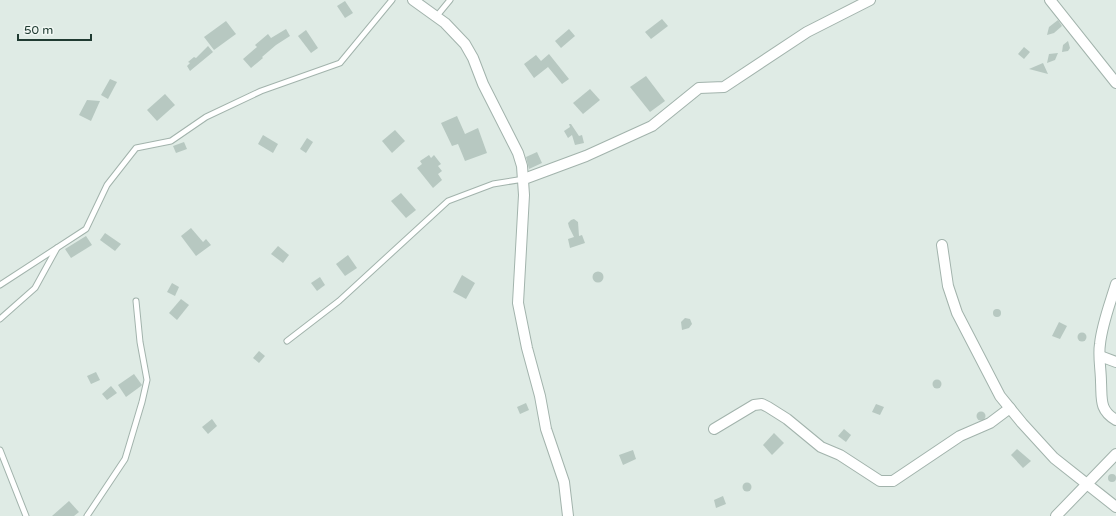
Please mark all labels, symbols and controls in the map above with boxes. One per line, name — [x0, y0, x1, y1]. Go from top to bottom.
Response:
scale bar — [18, 16, 91, 42]
text: 50 m — [24, 23, 53, 37]

